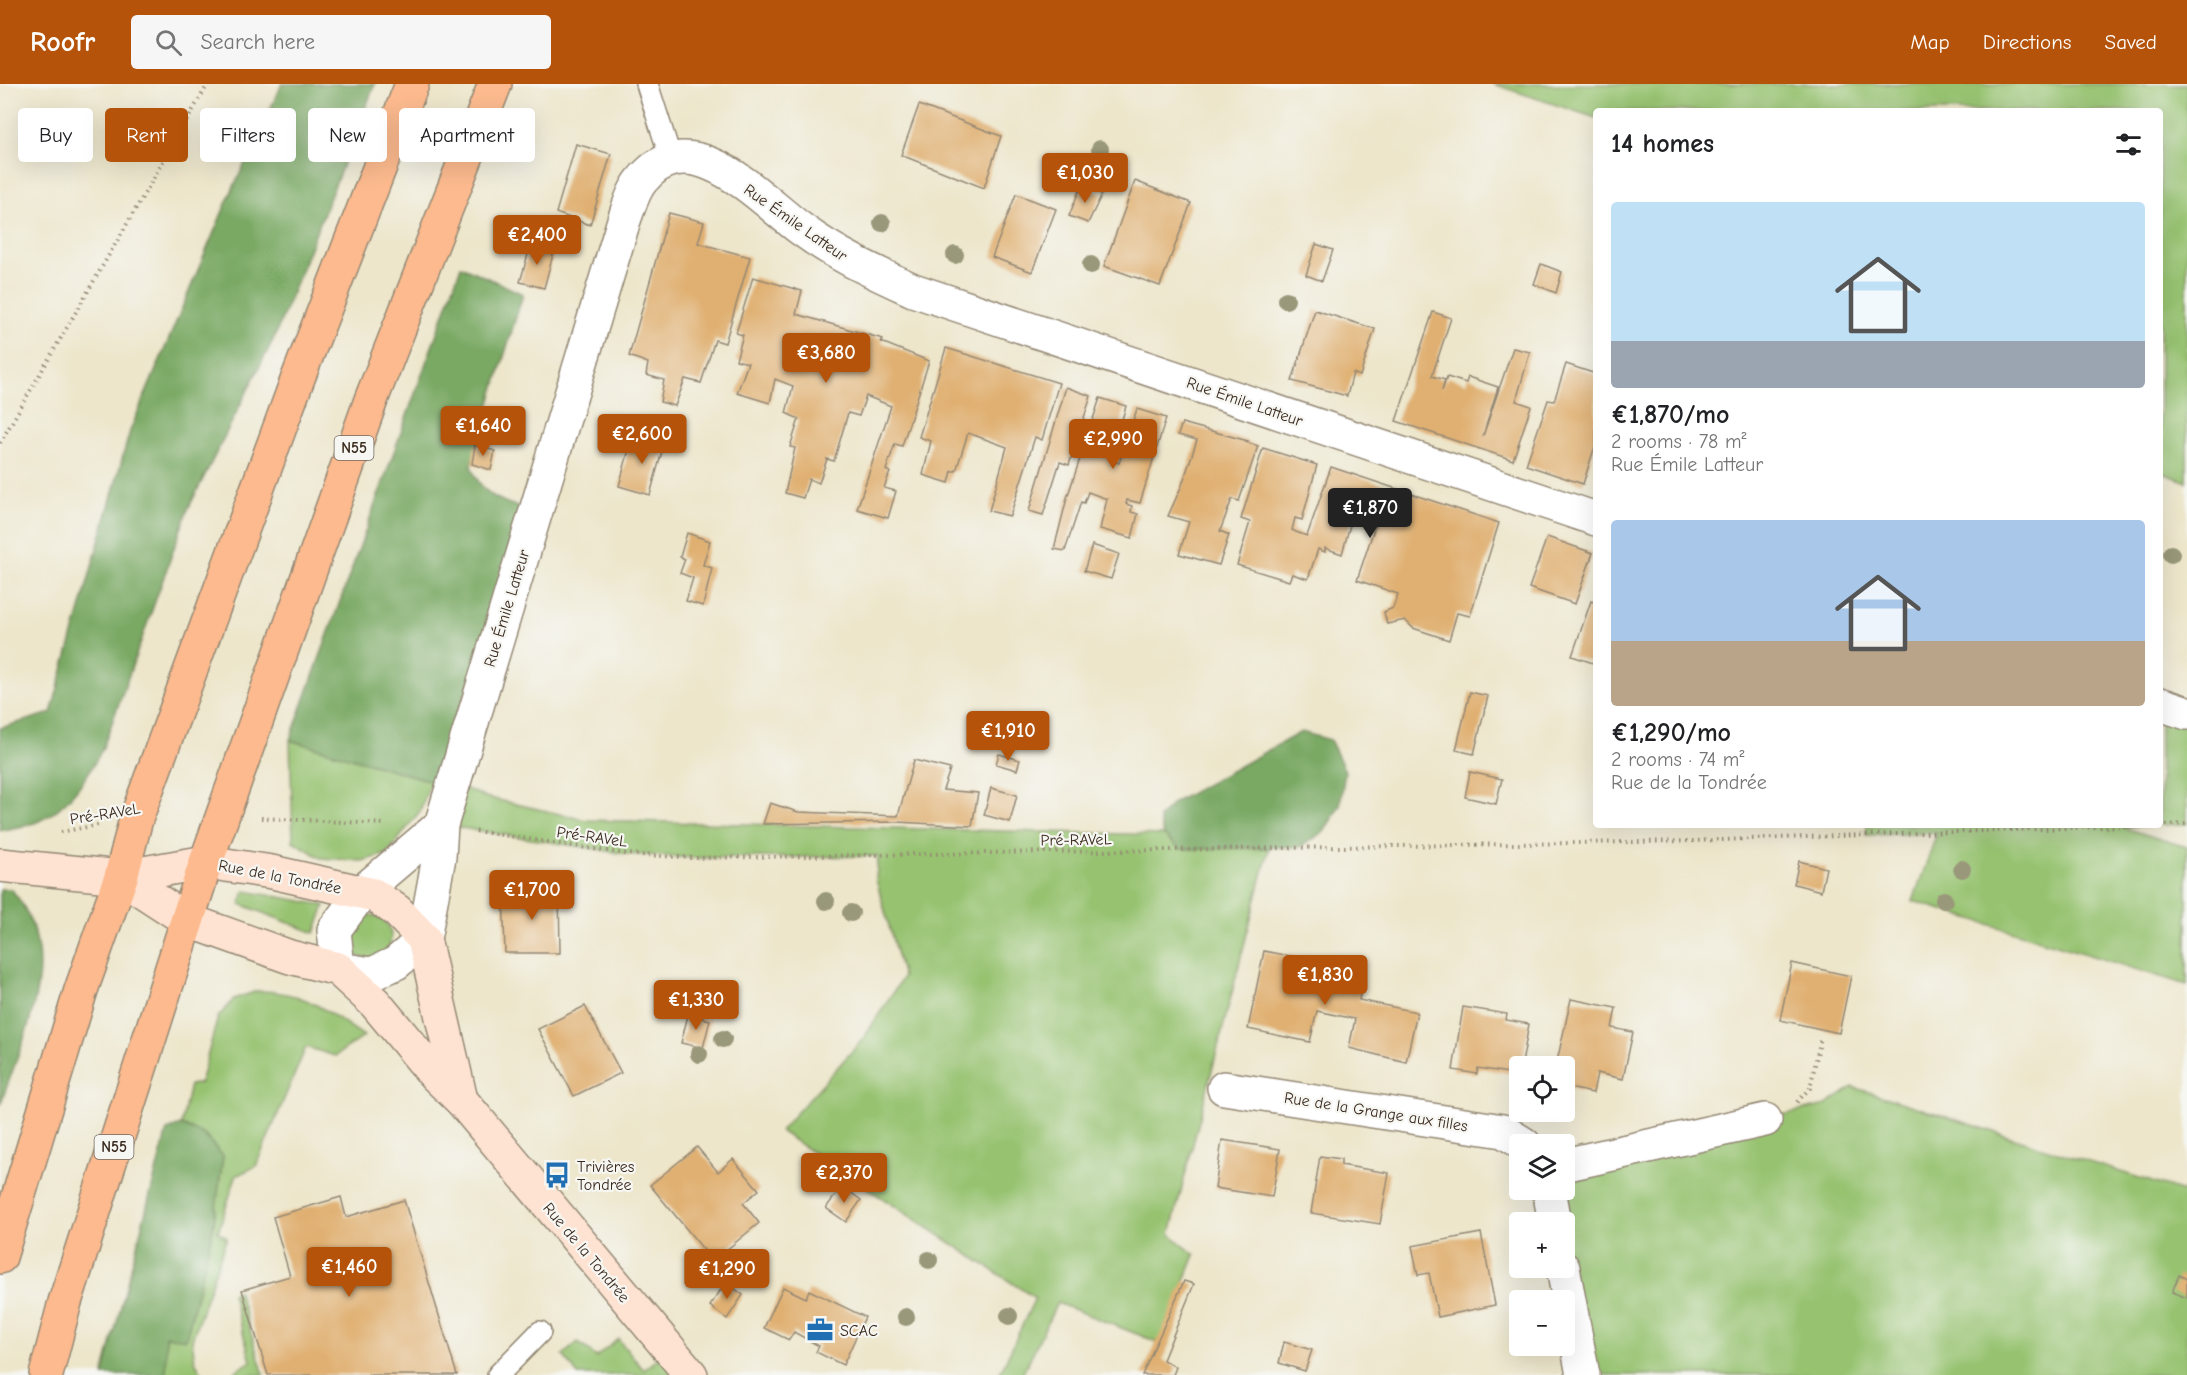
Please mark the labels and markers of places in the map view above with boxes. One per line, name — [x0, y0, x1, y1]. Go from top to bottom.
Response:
pin: €1,030 — [1036, 153, 1134, 204]
pin: €2,400 — [488, 215, 586, 266]
pin: €3,680 — [777, 333, 875, 384]
pin: €1,640 — [434, 406, 532, 457]
pin: €2,600 — [593, 414, 691, 465]
pin: €2,990 — [1064, 419, 1162, 470]
pin: €1,870 — [1321, 488, 1419, 539]
pin: €1,910 — [959, 711, 1057, 762]
pin: €1,700 — [483, 870, 581, 921]
pin: €1,830 — [1276, 955, 1374, 1006]
pin: €1,330 — [647, 980, 745, 1031]
pin: €2,370 — [795, 1153, 893, 1204]
place label: Trivières Tondrée — [577, 1158, 635, 1194]
bus stop icon: Trivières Tondrée — [542, 1160, 572, 1190]
pin: €1,460 — [300, 1247, 398, 1298]
pin: €1,290 — [678, 1249, 776, 1300]
office icon: SCAC — [805, 1315, 835, 1345]
place label: SCAC — [840, 1322, 878, 1340]

